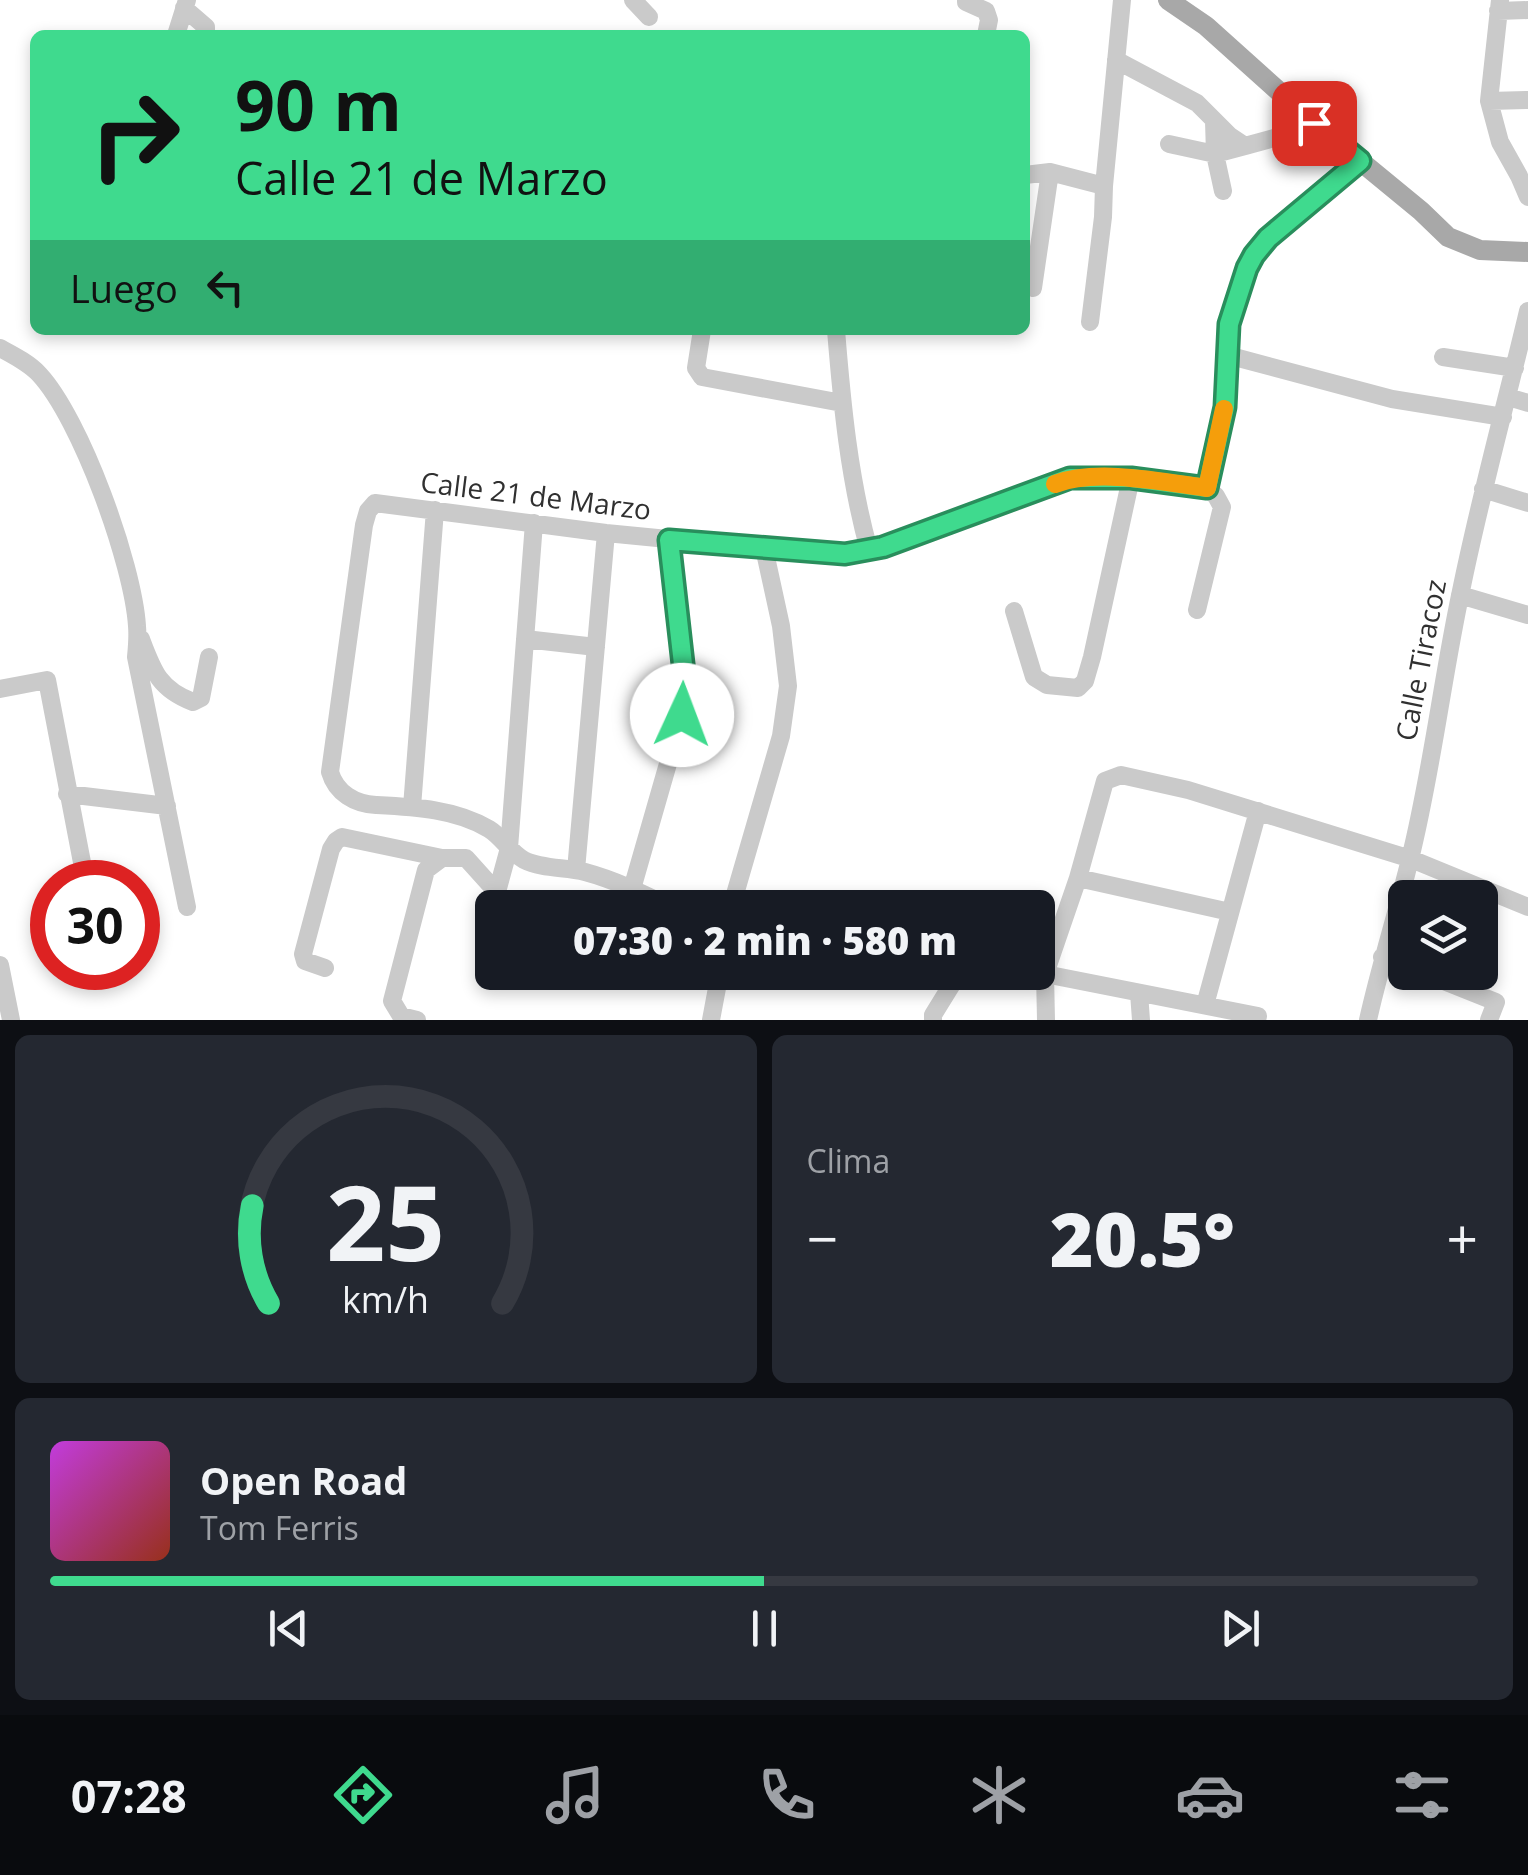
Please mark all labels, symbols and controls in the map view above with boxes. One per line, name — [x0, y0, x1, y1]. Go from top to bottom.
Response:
text: 90 m — [235, 56, 402, 152]
icon: right — [70, 70, 200, 200]
pin — [1272, 81, 1357, 166]
icon: arrive — [1287, 96, 1342, 151]
text: Calle 21 de Marzo — [235, 147, 608, 208]
icon: left — [198, 260, 253, 315]
text: Luego — [70, 262, 178, 314]
street label: Calle 21 de Marzo — [419, 462, 653, 528]
street label: Calle Tiracoz — [1386, 576, 1454, 744]
position arrow — [630, 663, 734, 767]
speed limit sign: 30 — [30, 860, 160, 990]
map controls — [1388, 880, 1498, 990]
button: layers — [1388, 880, 1498, 990]
text: 07:30 · 2 min · 580 m — [573, 914, 957, 966]
text: Clima — [807, 1139, 890, 1182]
text: 25 — [326, 1150, 445, 1291]
text: 20.5° — [1050, 1187, 1235, 1289]
text: − — [807, 1200, 838, 1275]
text: + — [1447, 1200, 1478, 1275]
text: km/h — [342, 1275, 429, 1323]
text: Open Road — [200, 1454, 407, 1506]
text: Tom Ferris — [200, 1506, 359, 1549]
icon: previous — [261, 1601, 316, 1656]
icon: pause — [737, 1601, 792, 1656]
icon: next — [1213, 1601, 1268, 1656]
icon: directions — [328, 1760, 398, 1830]
icon: music — [540, 1760, 610, 1830]
icon: phone — [752, 1760, 822, 1830]
icon: climate — [964, 1760, 1034, 1830]
icon: car — [1175, 1760, 1245, 1830]
icon: filters — [1387, 1760, 1457, 1830]
text: 07:28 — [71, 1765, 187, 1826]

